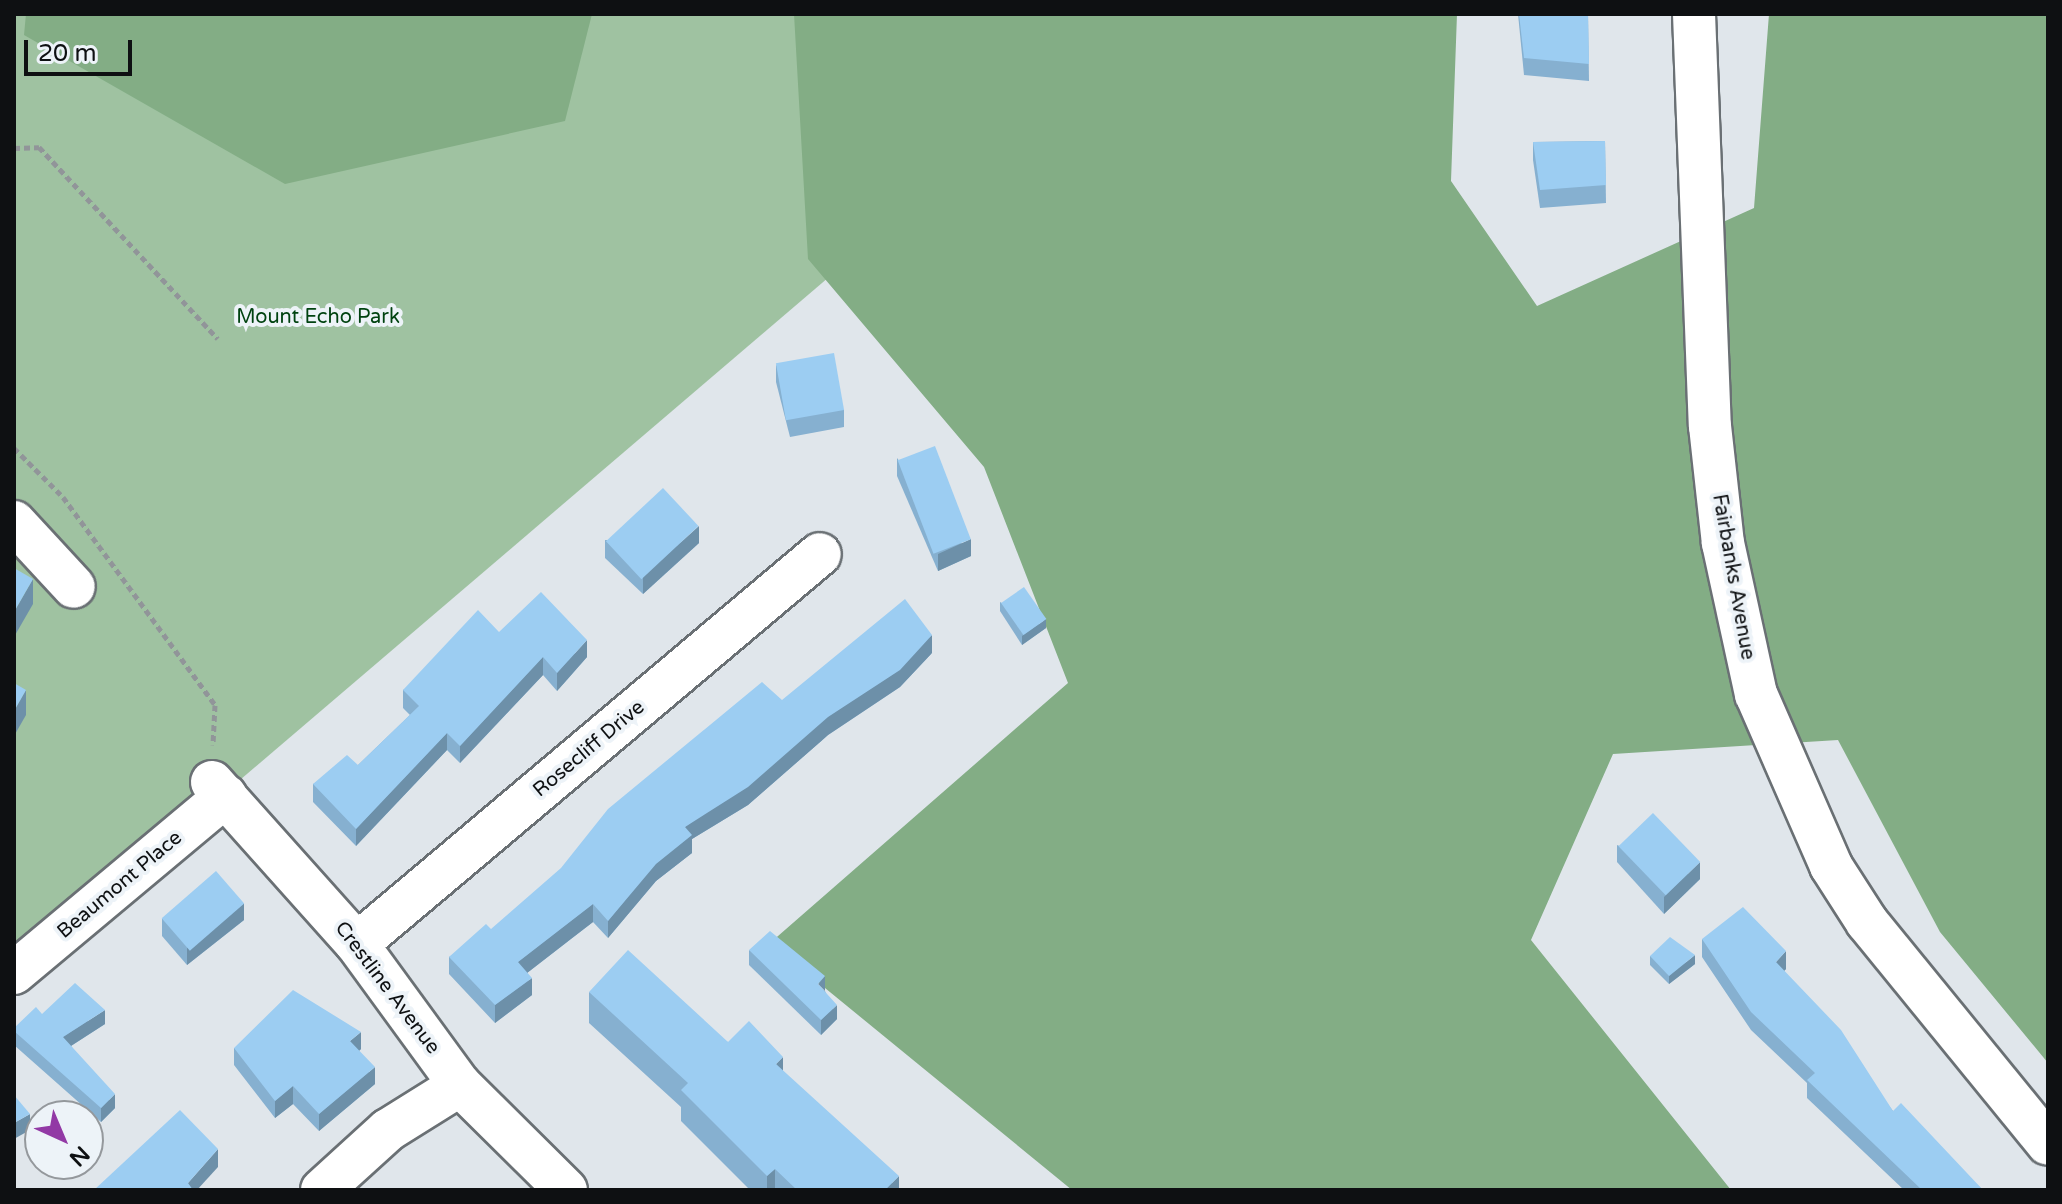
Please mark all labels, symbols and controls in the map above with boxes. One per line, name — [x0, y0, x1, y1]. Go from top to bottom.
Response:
scale bar — [28, 24, 136, 74]
text: 20 m — [38, 39, 96, 68]
park label: Mount Echo Park — [236, 305, 400, 329]
street label: Fairbanks Avenue — [1707, 492, 1759, 662]
street label: Rosecliff Drive — [528, 695, 650, 803]
street label: Beaumont Place — [53, 826, 187, 944]
street label: Crestline Avenue — [329, 917, 445, 1059]
north arrow — [24, 1100, 104, 1180]
text: N — [64, 1140, 95, 1171]

